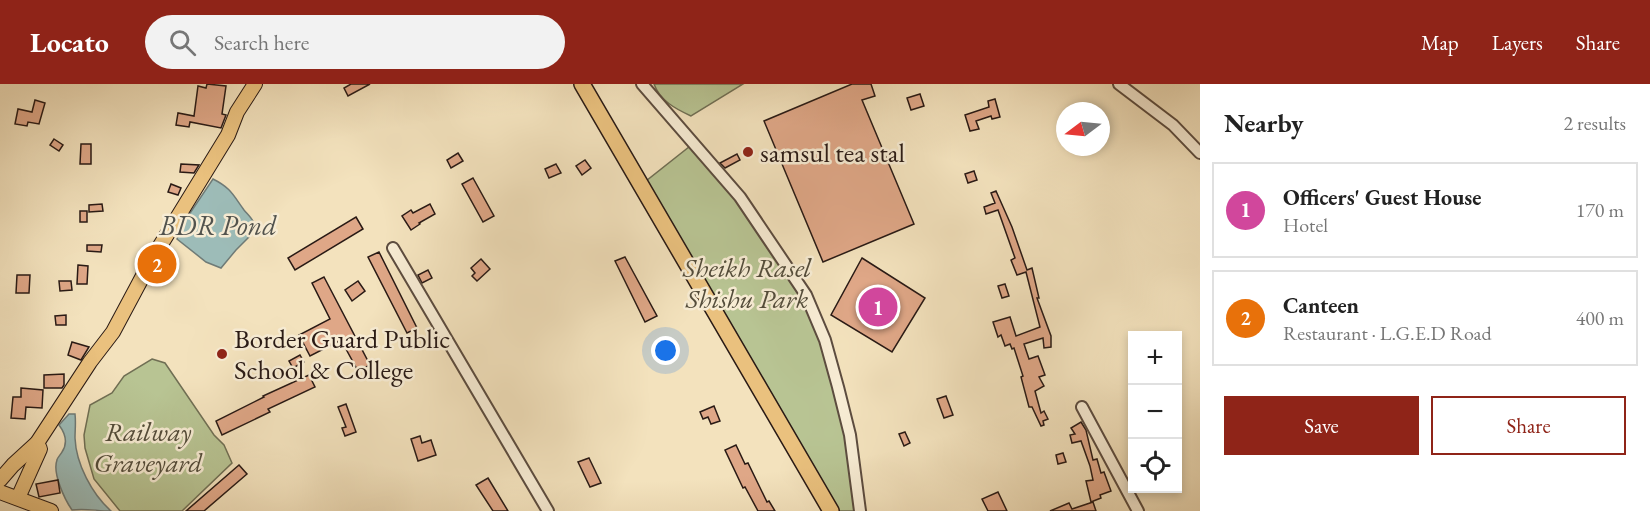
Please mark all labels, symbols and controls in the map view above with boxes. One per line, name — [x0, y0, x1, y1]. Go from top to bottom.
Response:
search box — [145, 15, 565, 69]
text: Locato — [30, 24, 109, 60]
icon: search — [166, 26, 199, 59]
text: Search here — [214, 28, 309, 57]
text: Map — [1421, 29, 1459, 56]
text: Layers — [1492, 29, 1543, 56]
text: Share — [1576, 29, 1620, 56]
north arrow — [1056, 102, 1110, 156]
text: Nearby — [1224, 106, 1304, 140]
text: 2 results — [1563, 110, 1626, 136]
place label: samsul tea stal — [760, 135, 905, 170]
marker: samsul tea stal — [741, 145, 755, 159]
text: Officers' Guest House — [1283, 183, 1481, 212]
text: 1 — [1240, 197, 1251, 223]
text: 170 m — [1576, 197, 1624, 223]
water label: BDR Pond — [158, 207, 277, 243]
text: Hotel — [1283, 212, 1328, 238]
pin: 2 — [138, 242, 176, 286]
park label: Sheikh Rasel Shishu Park — [682, 250, 813, 316]
pin: 1 — [858, 284, 898, 330]
text: Canteen — [1283, 291, 1359, 320]
text: 2 — [1240, 305, 1251, 331]
text: 400 m — [1576, 305, 1624, 331]
text: Restaurant · L.G.E.D Road — [1283, 320, 1492, 346]
place label: Border Guard Public School & College — [234, 321, 450, 387]
map controls — [1128, 331, 1182, 493]
button: + — [1128, 331, 1182, 385]
your location — [651, 336, 680, 365]
marker: Border Guard Public School & College — [215, 347, 229, 361]
button: − — [1128, 385, 1182, 439]
button: Save — [1224, 396, 1419, 455]
button: Share — [1431, 396, 1626, 455]
park label: Railway Graveyard — [93, 414, 204, 480]
button: locate — [1128, 439, 1182, 493]

